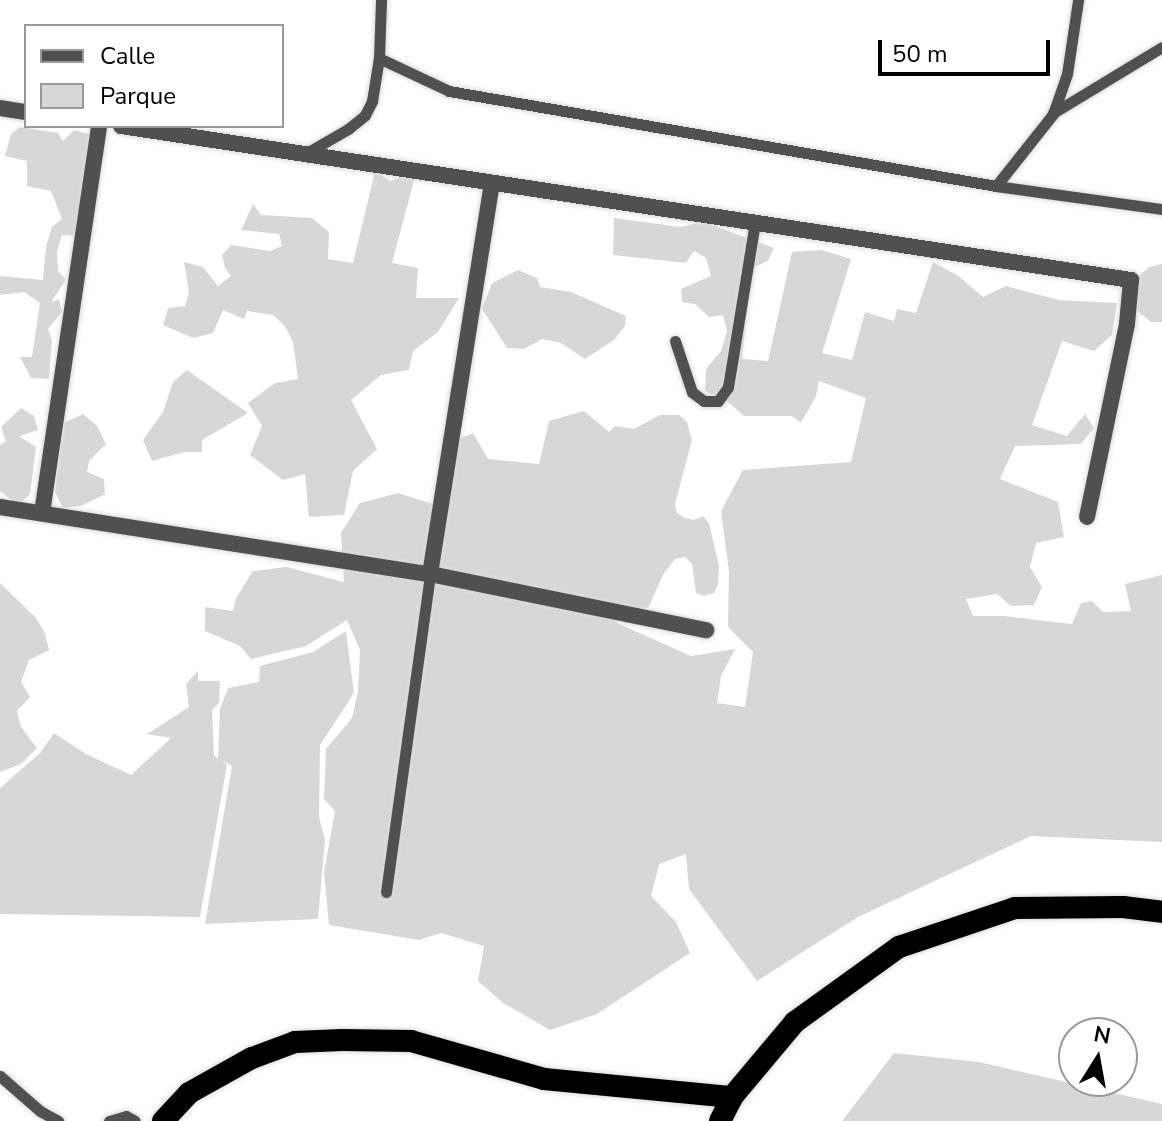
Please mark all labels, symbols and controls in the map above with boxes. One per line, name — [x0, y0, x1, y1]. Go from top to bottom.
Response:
legend — [24, 24, 284, 128]
scale bar — [882, 24, 1054, 74]
text: 50 m — [892, 38, 948, 70]
text: Calle — [100, 40, 155, 72]
text: Parque — [100, 80, 176, 112]
north arrow — [1058, 1017, 1138, 1097]
text: N — [1091, 1019, 1113, 1052]

